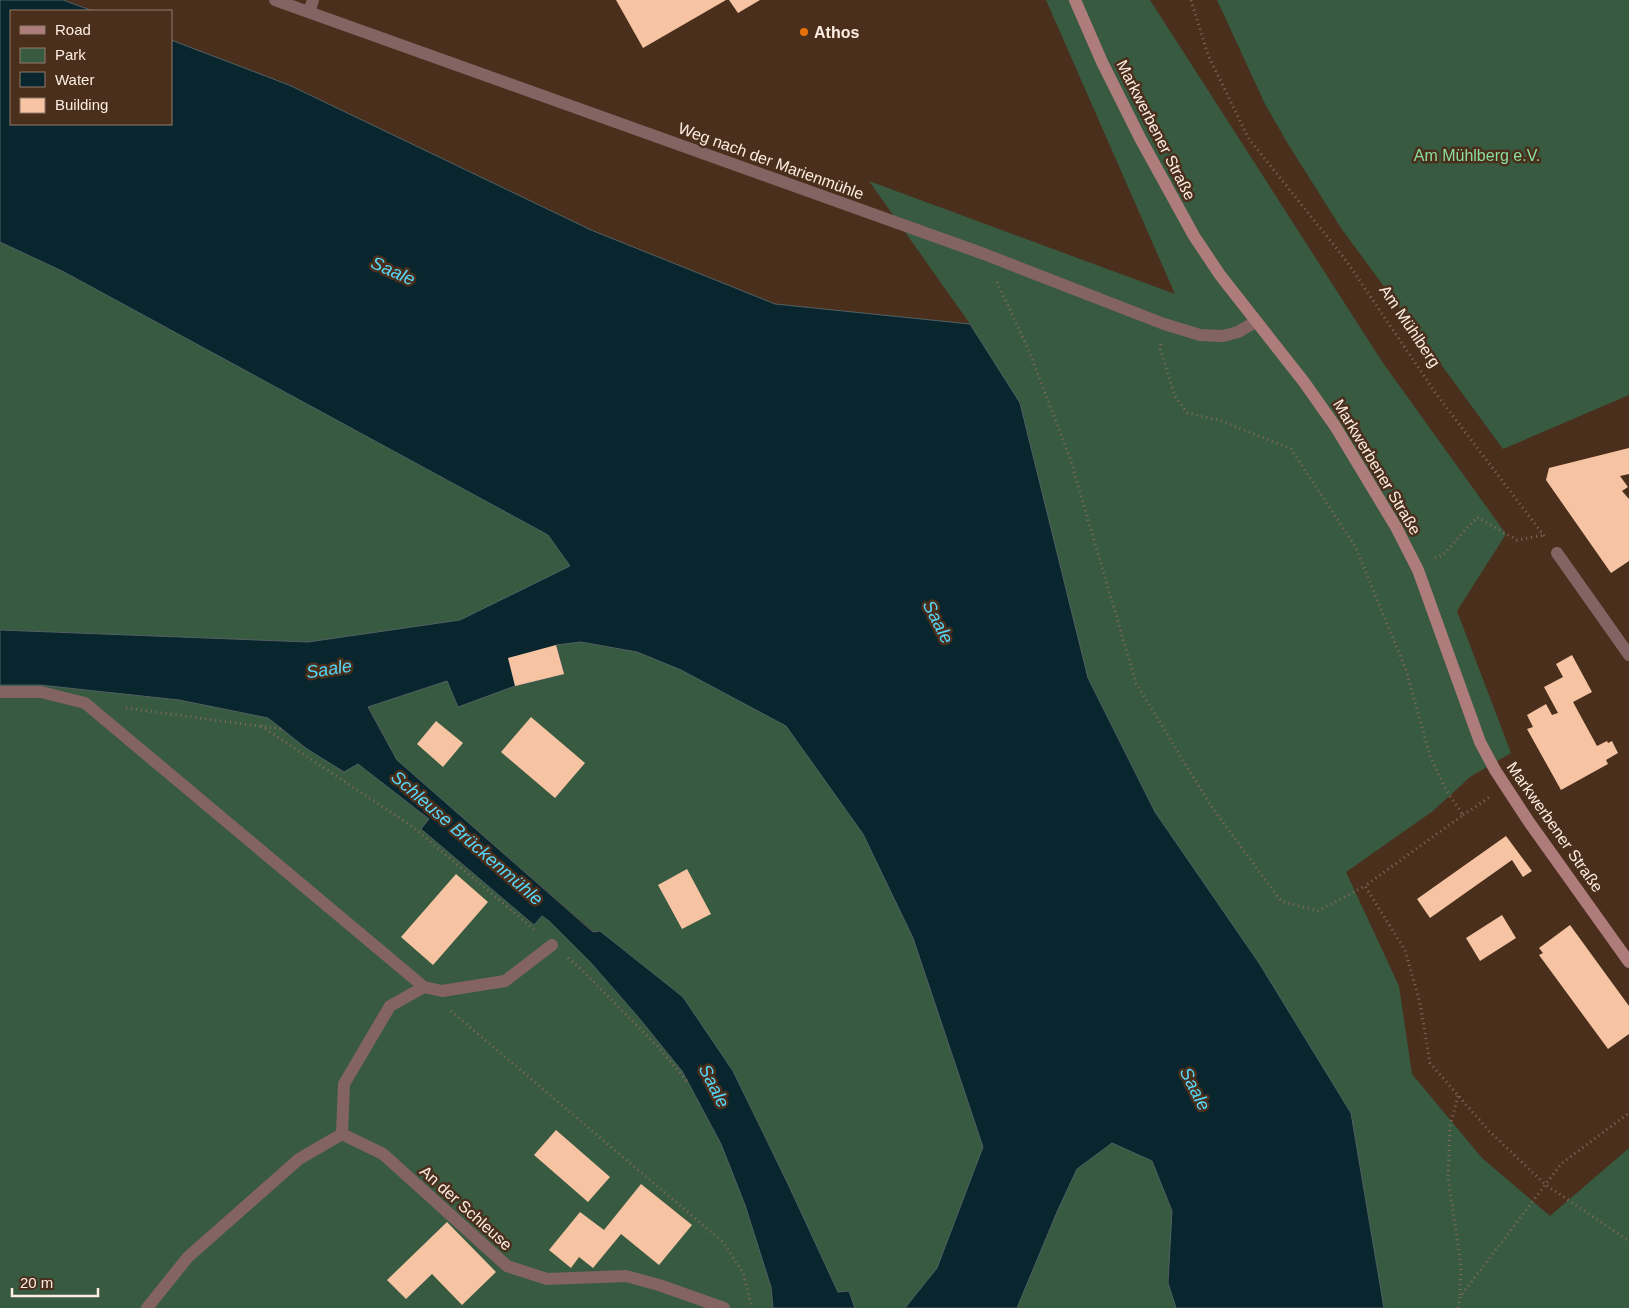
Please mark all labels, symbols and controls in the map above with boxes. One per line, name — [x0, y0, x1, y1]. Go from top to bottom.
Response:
legend — [10, 10, 172, 125]
text: Road — [55, 21, 91, 38]
place label: Athos — [814, 24, 859, 41]
marker: Athos — [798, 26, 810, 38]
text: Park — [55, 46, 86, 63]
street label: Markwerbener Straße — [1113, 57, 1199, 203]
text: Water — [55, 71, 94, 88]
text: Building — [55, 96, 108, 113]
street label: Weg nach der Marienmühle — [676, 119, 866, 203]
park label: Am Mühlberg e.V. — [1414, 147, 1540, 164]
water label: Saale — [368, 253, 418, 289]
street label: Am Mühlberg — [1376, 282, 1444, 370]
street label: Markwerbener Straße — [1330, 396, 1424, 538]
water label: Saale — [919, 597, 957, 647]
water label: Saale — [305, 656, 353, 682]
street label: Markwerbener Straße — [1504, 759, 1606, 895]
water label: Schleuse Brückenmühle — [387, 767, 547, 909]
water label: Saale — [695, 1061, 733, 1111]
water label: Saale — [1176, 1064, 1214, 1114]
street label: An der Schleuse — [417, 1162, 515, 1254]
scale bar — [12, 1266, 99, 1298]
text: 20 m — [20, 1274, 53, 1291]

